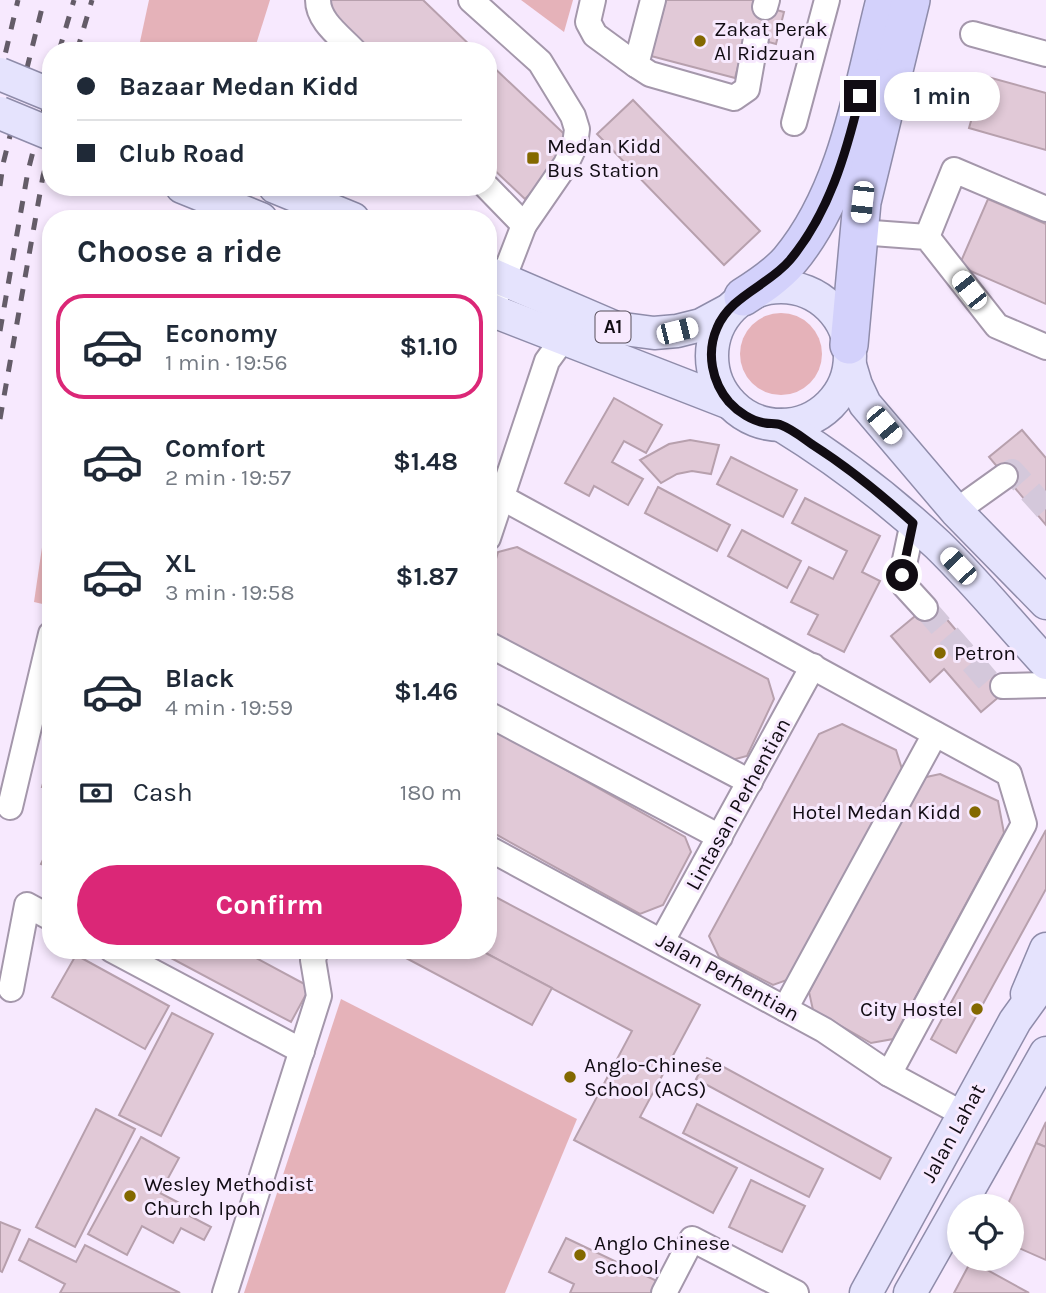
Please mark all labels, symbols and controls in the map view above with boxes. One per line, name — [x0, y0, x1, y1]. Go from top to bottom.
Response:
place label: Zakat Perak Al Ridzuan — [714, 17, 828, 65]
marker: Zakat Perak Al Ridzuan — [692, 33, 708, 49]
text: Bazaar Medan Kidd — [119, 71, 359, 102]
callout: 1 min — [884, 72, 1000, 120]
route end — [844, 80, 876, 112]
text: 1 min — [913, 83, 971, 110]
place label: Medan Kidd Bus Station — [547, 134, 661, 182]
text: Club Road — [119, 138, 245, 169]
marker: Medan Kidd Bus Station — [525, 150, 541, 166]
car — [850, 180, 875, 224]
text: Choose a ride — [77, 233, 282, 270]
car — [948, 267, 991, 313]
road number: A1 — [596, 312, 630, 342]
icon: car — [81, 315, 144, 378]
car — [655, 316, 700, 346]
text: Economy — [165, 318, 277, 349]
text: $1.10 — [400, 331, 458, 362]
text: 1 min · 19:56 — [165, 349, 288, 376]
car — [863, 402, 906, 448]
icon: car — [81, 430, 144, 493]
text: Comfort — [165, 433, 266, 464]
text: $1.48 — [393, 446, 458, 477]
text: 2 min · 19:57 — [165, 464, 291, 491]
car — [936, 543, 981, 589]
icon: car — [81, 545, 144, 608]
text: XL — [165, 548, 196, 579]
route start — [886, 559, 918, 591]
text: $1.87 — [395, 561, 458, 592]
text: 3 min · 19:58 — [165, 579, 295, 606]
place label: Petron — [954, 641, 1016, 665]
marker: Petron — [932, 645, 948, 661]
icon: car — [81, 660, 144, 723]
text: Black — [165, 663, 234, 694]
text: $1.46 — [394, 676, 458, 707]
text: 4 min · 19:59 — [165, 694, 293, 721]
street label: Lintasan Perhentian — [681, 714, 795, 894]
icon: cash — [77, 774, 115, 812]
text: Cash — [133, 777, 193, 808]
text: 180 m — [400, 779, 462, 806]
place label: Hotel Medan Kidd — [792, 800, 961, 824]
marker: Hotel Medan Kidd — [967, 804, 983, 820]
button: Confirm — [77, 865, 462, 945]
street label: Jalan Perhentian — [652, 928, 804, 1026]
place label: City Hostel — [860, 997, 963, 1021]
marker: City Hostel — [969, 1001, 985, 1017]
place label: Anglo-Chinese School (ACS) — [584, 1053, 722, 1101]
marker: Anglo-Chinese School (ACS) — [562, 1069, 578, 1085]
street label: Jalan Lahat — [916, 1080, 990, 1186]
place label: Wesley Methodist Church Ipoh — [144, 1172, 314, 1220]
marker: Wesley Methodist Church Ipoh — [122, 1188, 138, 1204]
map controls — [947, 1194, 1024, 1271]
button: locate — [947, 1194, 1024, 1271]
place label: Anglo Chinese School — [594, 1231, 730, 1279]
marker: Anglo Chinese School — [572, 1247, 588, 1263]

